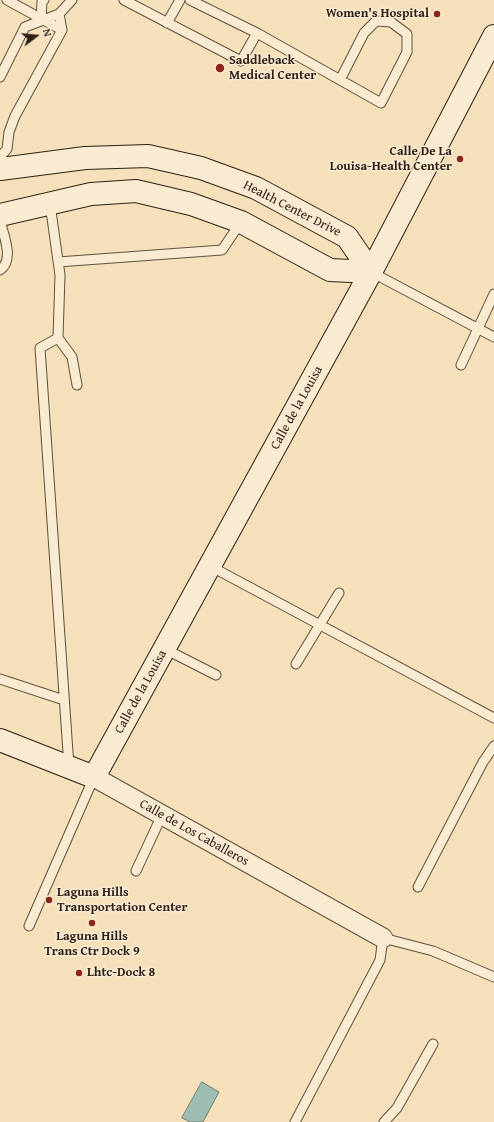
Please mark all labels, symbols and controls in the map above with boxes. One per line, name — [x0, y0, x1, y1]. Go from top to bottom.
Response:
place label: Women's Hospital — [326, 6, 429, 22]
marker: Women's Hospital — [432, 9, 442, 19]
north arrow — [16, 16, 56, 56]
text: N — [39, 27, 56, 38]
place label: Saddleback Medical Center — [229, 53, 316, 84]
marker: Saddleback Medical Center — [214, 62, 226, 74]
place label: Calle De La Louisa-Health Center — [330, 144, 452, 175]
marker: Calle De La Louisa-Health Center — [455, 154, 465, 164]
street label: Health Center Drive — [240, 178, 344, 240]
street label: Calle de la Louisa — [268, 364, 326, 452]
street label: Calle de la Louisa — [112, 648, 170, 736]
street label: Calle de Los Caballeros — [137, 796, 251, 870]
place label: Laguna Hills Transportation Center — [57, 885, 187, 916]
marker: Laguna Hills Transportation Center — [44, 895, 54, 905]
marker: Laguna Hills Trans Ctr Dock 9 — [87, 918, 97, 928]
place label: Laguna Hills Trans Ctr Dock 9 — [44, 929, 140, 960]
place label: Lhtc-Dock 8 — [87, 965, 155, 981]
marker: Lhtc-Dock 8 — [74, 968, 84, 978]

